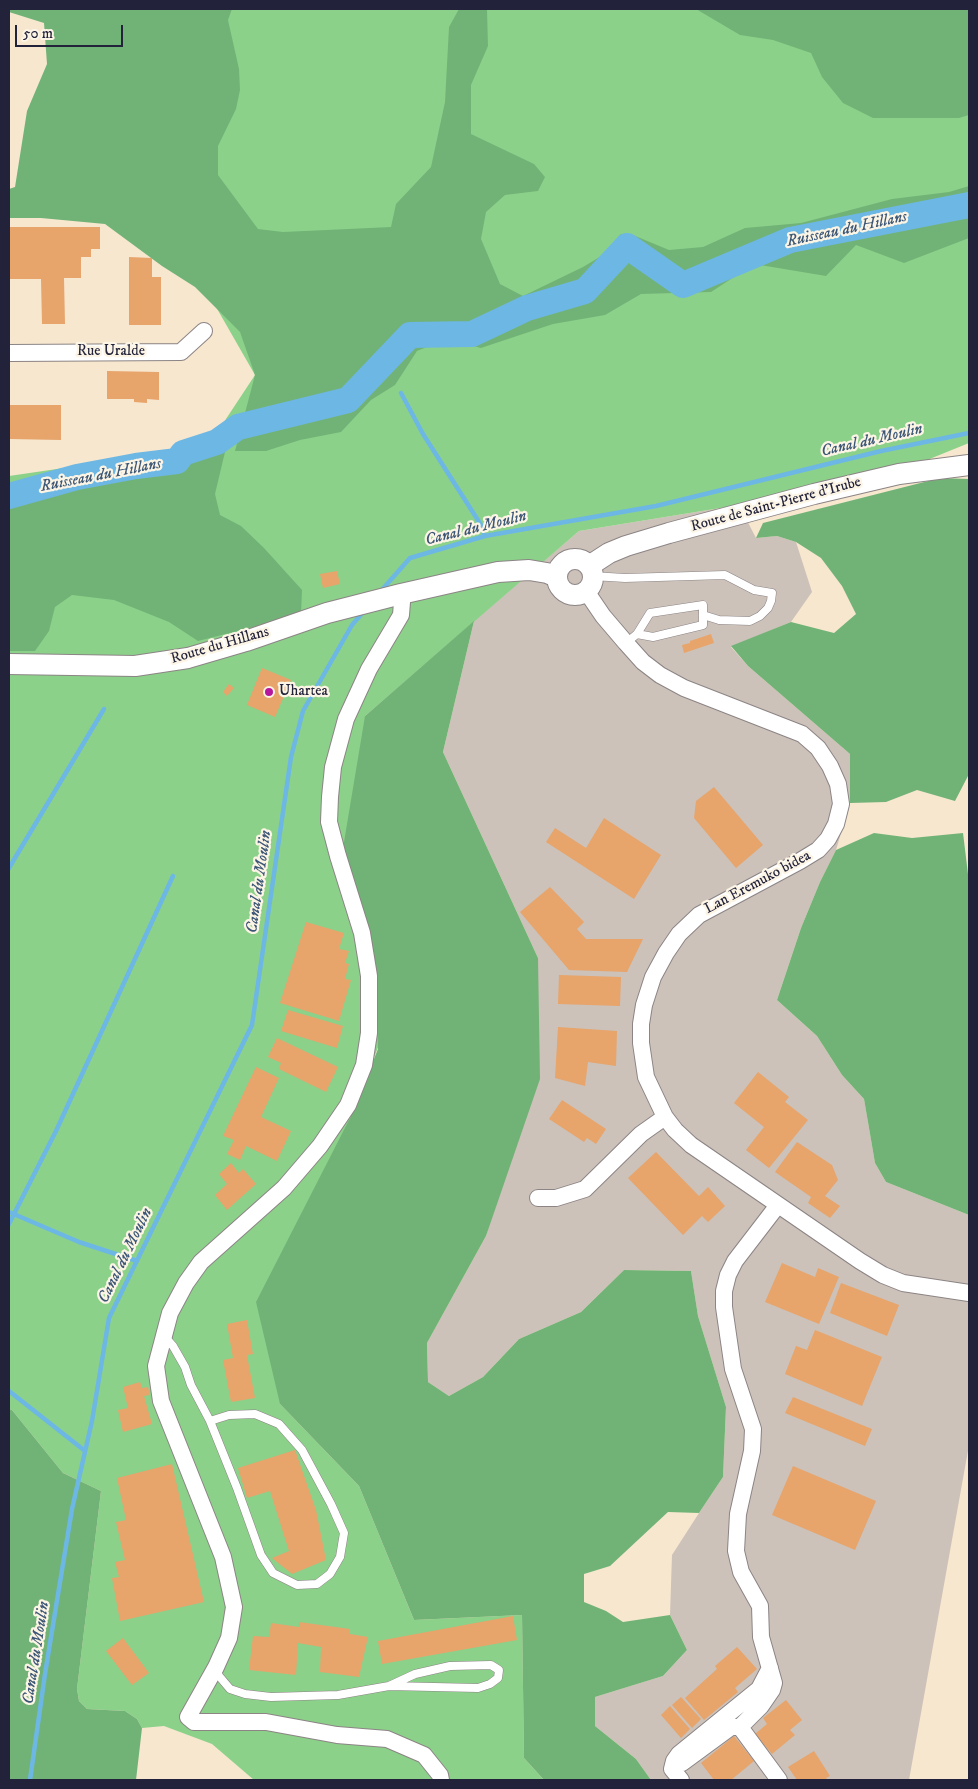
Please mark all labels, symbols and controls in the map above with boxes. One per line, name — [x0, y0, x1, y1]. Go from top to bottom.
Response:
scale bar — [18, 15, 125, 47]
text: 50 m — [23, 24, 53, 43]
water label: Ruisseau du Hillans — [785, 208, 909, 252]
street label: Rue Uralde — [77, 343, 145, 361]
water label: Canal du Moulin — [819, 420, 925, 462]
water label: Ruisseau du Hillans — [39, 455, 163, 497]
street label: Route de Saint-Pierre d'Irube — [689, 474, 863, 536]
water label: Canal du Moulin — [423, 507, 529, 551]
street label: Route du Hillans — [169, 623, 271, 669]
place label: Uhartea — [279, 683, 328, 701]
marker: Uhartea — [263, 686, 275, 698]
water label: Canal du Moulin — [243, 829, 277, 935]
street label: Lan Eremuko bidea — [702, 847, 814, 919]
water label: Canal du Moulin — [95, 1205, 157, 1307]
water label: Canal du Moulin — [19, 1600, 55, 1706]

